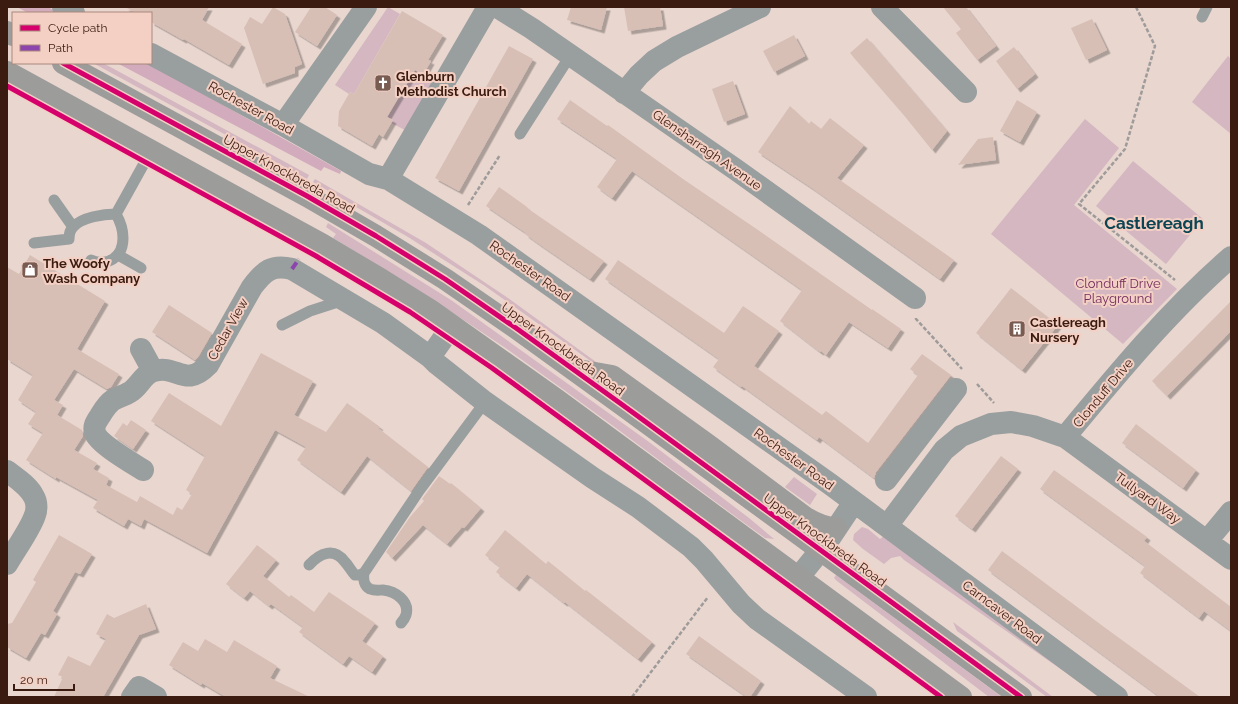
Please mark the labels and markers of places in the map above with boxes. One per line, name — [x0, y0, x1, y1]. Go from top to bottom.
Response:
place label: Glenburn Methodist Church — [396, 69, 507, 99]
church icon: Glenburn Methodist Church — [373, 73, 393, 93]
place label: The Woofy Wash Company — [43, 256, 140, 286]
shop icon: The Woofy Wash Company — [20, 260, 40, 280]
place label: Castlereagh Nursery — [1030, 315, 1106, 345]
building icon: Castlereagh Nursery — [1007, 319, 1027, 339]

